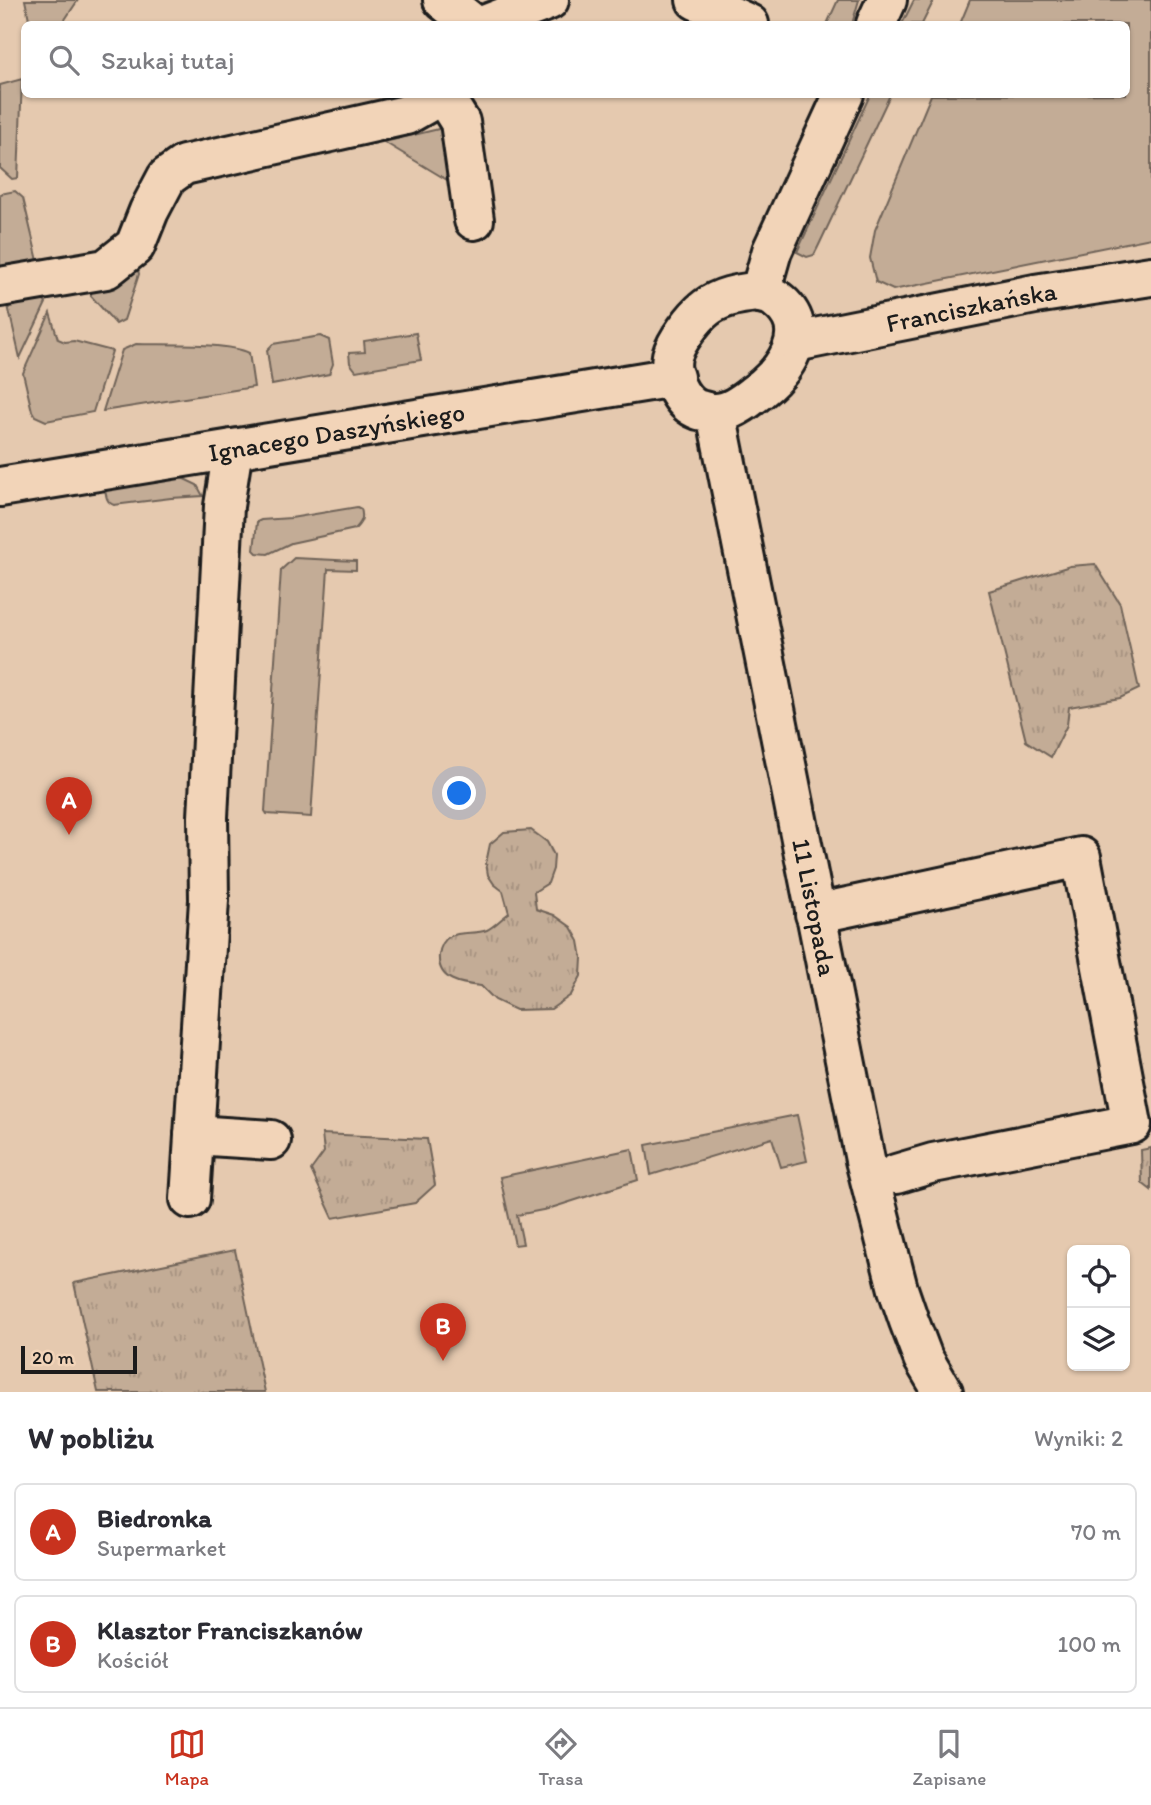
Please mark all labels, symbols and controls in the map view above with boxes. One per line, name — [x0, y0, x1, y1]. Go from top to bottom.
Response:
search box — [21, 21, 1130, 98]
icon: search — [45, 41, 83, 79]
text: Szukaj tutaj — [101, 44, 234, 76]
street label: Franciszkańska — [883, 275, 1059, 339]
street label: Ignacego Daszyńskiego — [206, 395, 467, 469]
your location — [442, 776, 476, 810]
pin: A — [46, 777, 92, 835]
street label: 11 Listopada — [785, 836, 844, 979]
map controls — [1067, 1245, 1130, 1371]
button: locate — [1067, 1245, 1130, 1308]
pin: B — [420, 1303, 466, 1361]
button: layers — [1067, 1308, 1130, 1371]
scale bar — [21, 1343, 136, 1375]
text: 20 m — [32, 1346, 74, 1369]
text: W pobliżu — [28, 1419, 154, 1456]
text: Wyniki: 2 — [1034, 1424, 1123, 1452]
text: Biedronka — [97, 1502, 212, 1534]
text: A — [46, 1518, 60, 1546]
text: 70 m — [1071, 1518, 1121, 1546]
text: Supermarket — [97, 1534, 226, 1562]
text: Klasztor Franciszkanów — [97, 1614, 363, 1646]
text: B — [46, 1630, 60, 1658]
text: 100 m — [1057, 1630, 1121, 1658]
text: Kościół — [97, 1646, 169, 1674]
tab: Mapa — [165, 1725, 209, 1790]
tab: Trasa — [538, 1725, 583, 1790]
tab: Zapisane — [912, 1725, 986, 1790]

